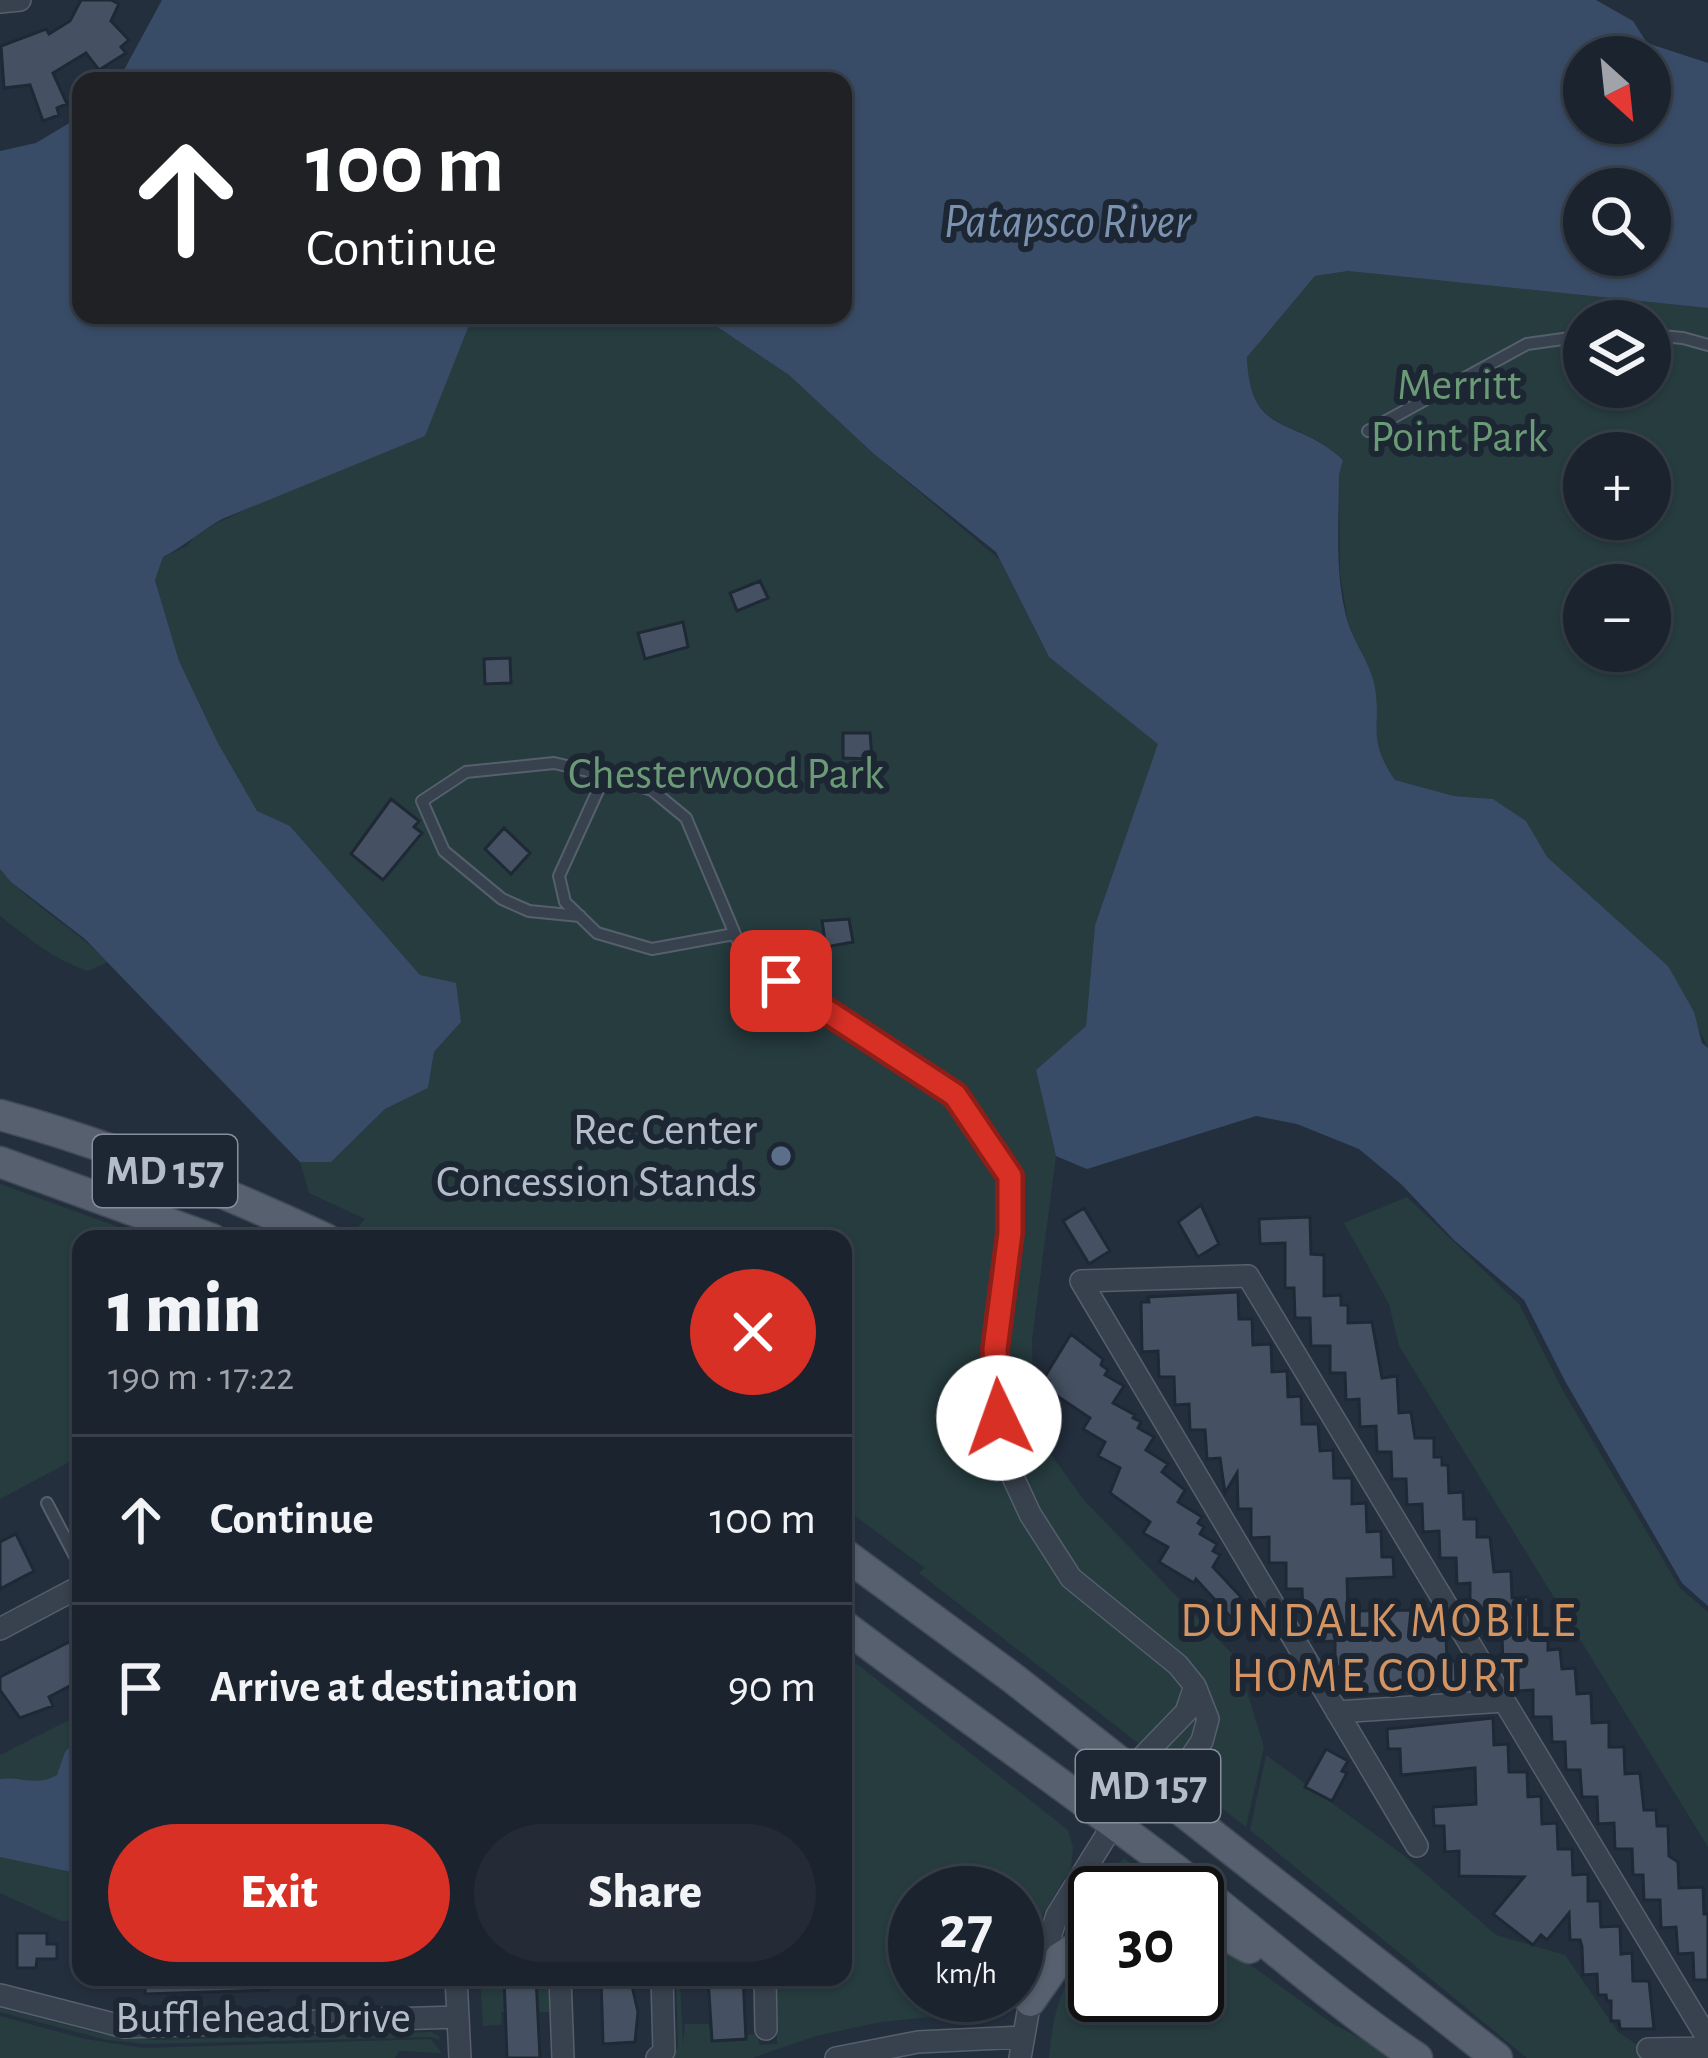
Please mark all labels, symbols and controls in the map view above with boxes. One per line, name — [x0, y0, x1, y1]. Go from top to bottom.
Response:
north arrow — [1563, 36, 1671, 144]
map controls — [1563, 36, 1671, 672]
icon: ahead — [108, 120, 264, 276]
text: 100 m — [306, 124, 504, 208]
button: search — [1563, 168, 1671, 276]
water label: Patapsco River — [944, 199, 1192, 247]
text: Continue — [306, 222, 497, 276]
button: layers — [1563, 300, 1671, 408]
park label: Merritt Point Park — [1370, 363, 1548, 460]
button: + — [1563, 432, 1671, 540]
button: − — [1563, 564, 1671, 672]
park label: Chesterwood Park — [568, 752, 884, 797]
pin — [730, 930, 832, 1032]
icon: arrive — [748, 948, 814, 1014]
place label: Rec Center Concession Stands — [436, 1108, 757, 1205]
road number: MD 157 — [93, 1135, 237, 1207]
marker: Rec Center Concession Stands — [768, 1143, 794, 1169]
button: close — [690, 1269, 816, 1395]
text: 1 min — [108, 1273, 261, 1345]
position arrow — [936, 1355, 1062, 1481]
text: 190 m · 17:22 — [108, 1358, 294, 1397]
icon: ahead — [108, 1487, 174, 1553]
text: Continue — [210, 1497, 374, 1542]
text: 100 m — [710, 1497, 816, 1542]
district label: DUNDALK MOBILE HOME COURT — [1180, 1598, 1578, 1701]
icon: arrive — [108, 1655, 174, 1721]
text: Arrive at destination — [210, 1665, 578, 1710]
text: 90 m — [728, 1665, 816, 1710]
road number: MD 157 — [1076, 1750, 1220, 1822]
button: Exit — [108, 1824, 450, 1962]
button: Share — [474, 1824, 816, 1962]
speed limit sign: 30 — [1068, 1866, 1224, 2022]
text: 27 — [939, 1899, 993, 1959]
text: km/h — [935, 1959, 997, 1989]
street label: Bufflehead Drive — [115, 1996, 411, 2041]

